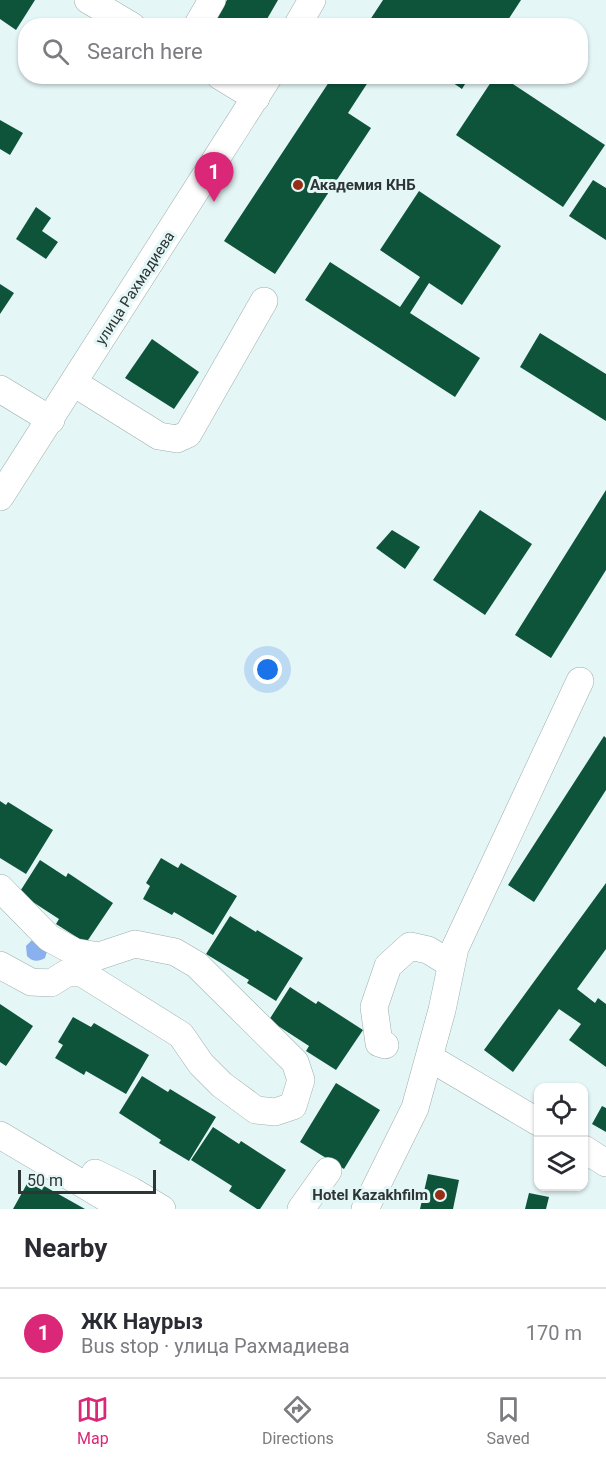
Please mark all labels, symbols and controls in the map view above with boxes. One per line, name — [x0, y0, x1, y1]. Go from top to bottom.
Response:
search box — [18, 18, 588, 84]
icon: search — [39, 35, 72, 68]
text: Search here — [87, 39, 203, 64]
pin: 1 — [194, 152, 234, 202]
place label: Академия КНБ — [310, 176, 416, 194]
marker: Академия КНБ — [291, 178, 305, 192]
street label: улица Рахмадиева — [92, 228, 178, 348]
your location — [253, 655, 282, 684]
map controls — [534, 1083, 588, 1191]
button: locate — [534, 1083, 588, 1137]
button: layers — [534, 1137, 588, 1191]
scale bar — [18, 1167, 156, 1194]
text: 50 m — [27, 1171, 63, 1190]
place label: Hotel Kazakhfilm — [312, 1186, 428, 1204]
marker: Hotel Kazakhfilm — [433, 1188, 447, 1202]
text: Nearby — [24, 1233, 107, 1263]
text: ЖК Наурыз — [81, 1309, 203, 1334]
text: 1 — [38, 1321, 49, 1345]
text: 170 m — [526, 1321, 582, 1345]
text: Bus stop · улица Рахмадиева — [81, 1334, 350, 1358]
tab: Map — [76, 1393, 109, 1448]
tab: Directions — [262, 1393, 334, 1448]
tab: Saved — [486, 1393, 530, 1448]

